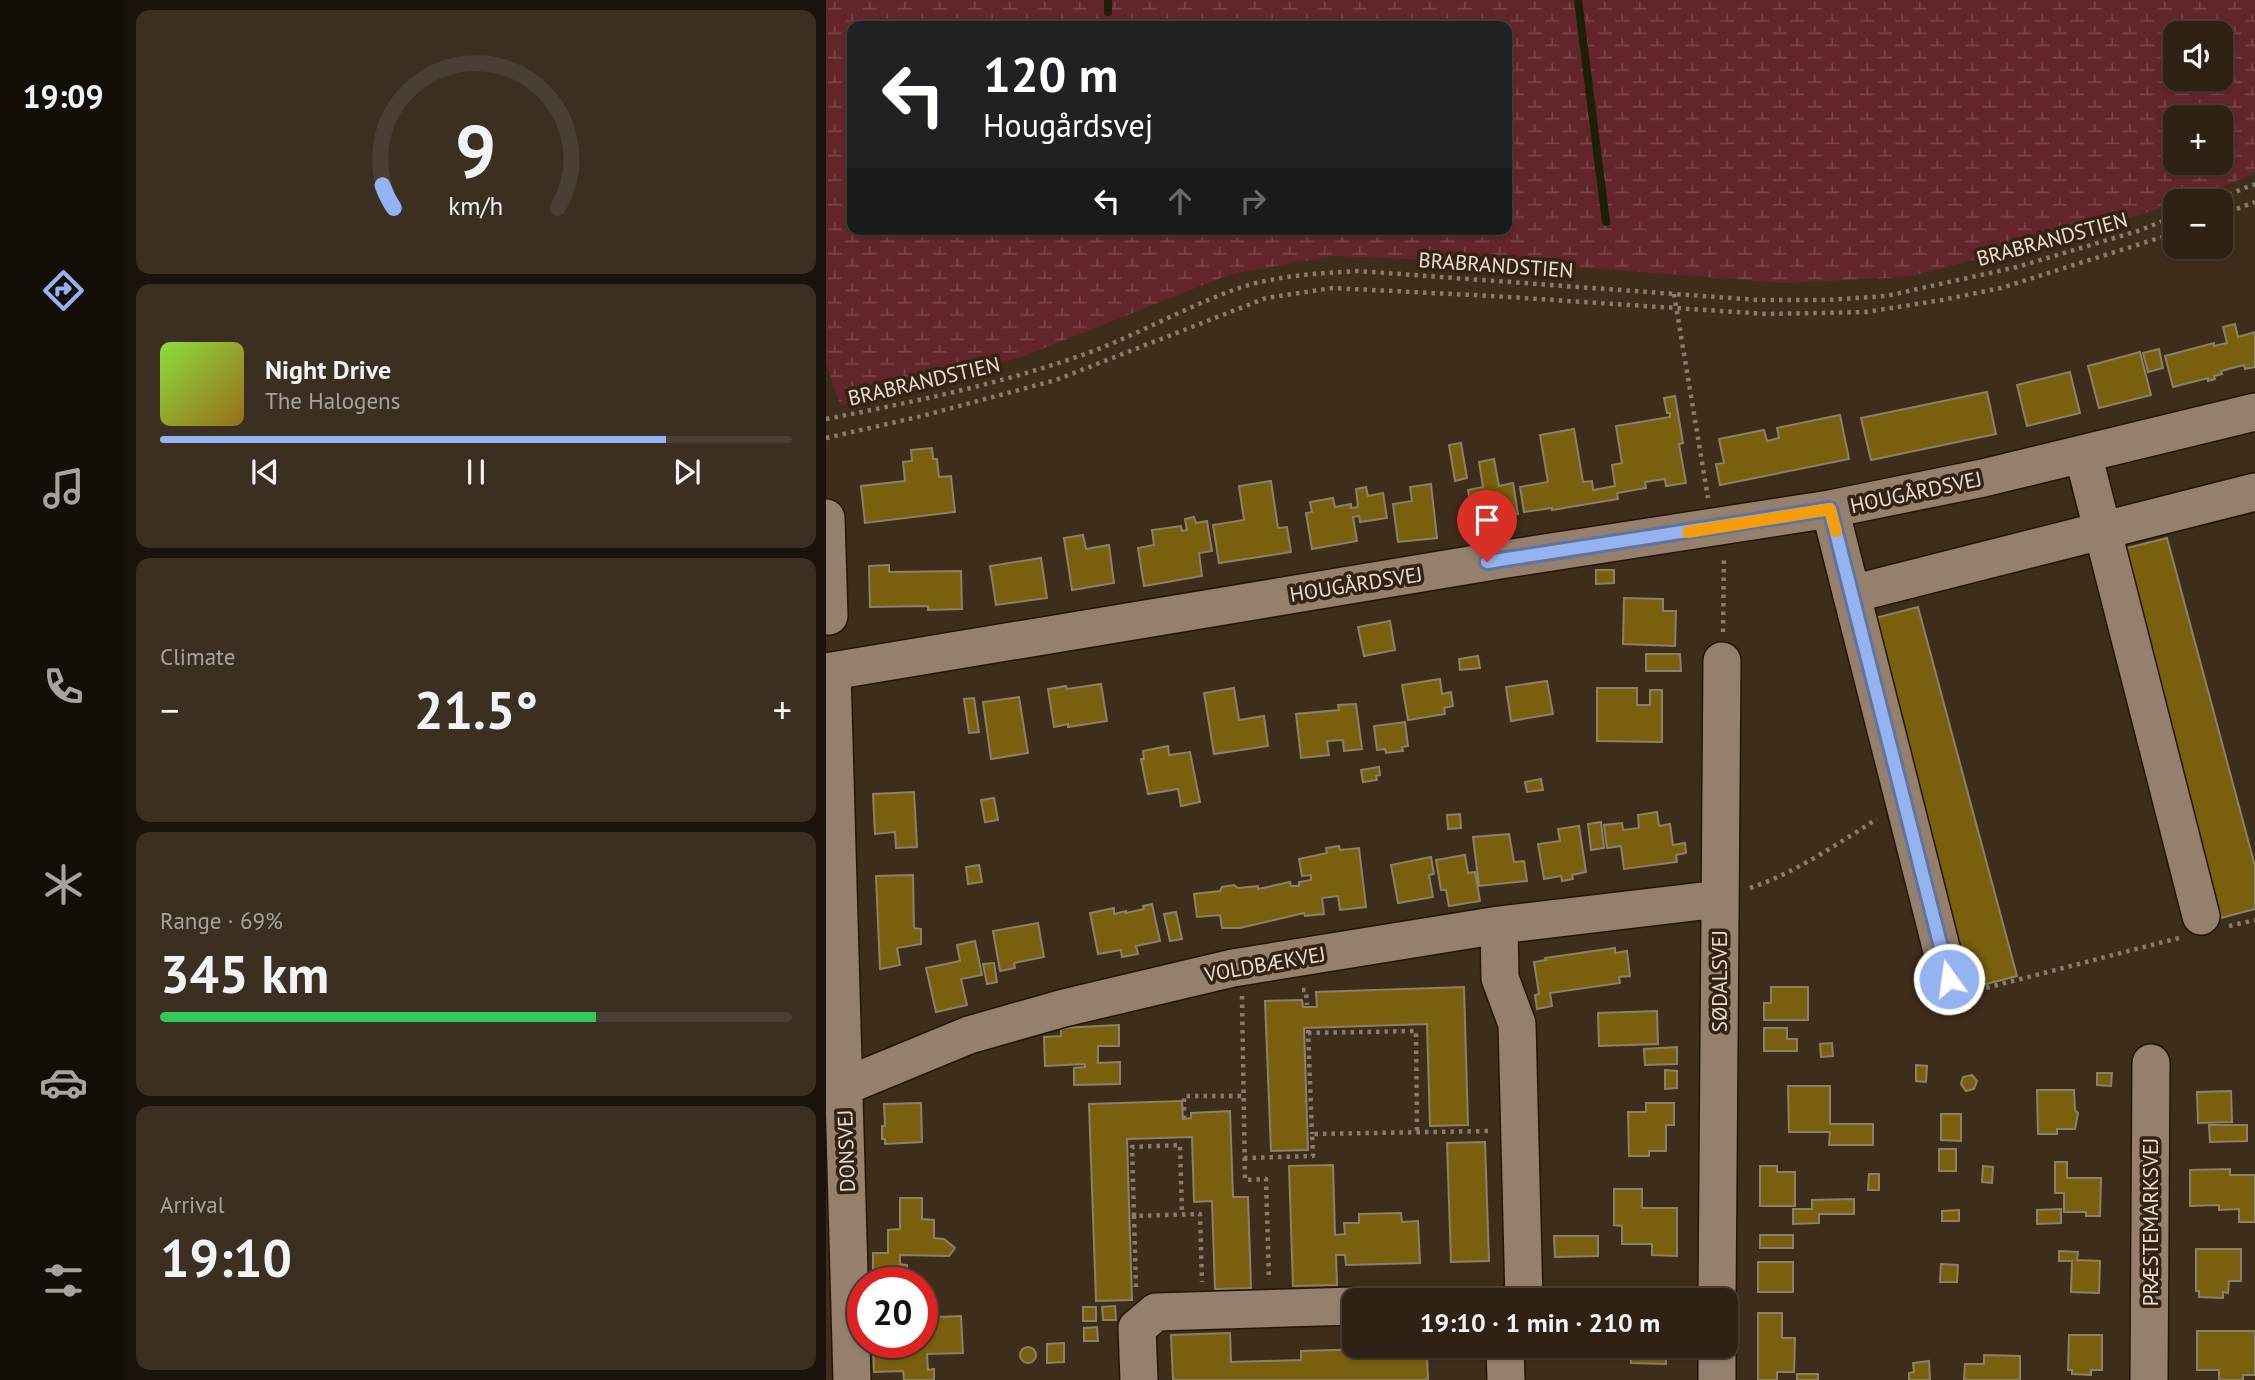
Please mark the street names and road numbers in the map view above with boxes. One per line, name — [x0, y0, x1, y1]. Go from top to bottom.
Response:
street label: BRABRANDSTIEN — [1974, 206, 2130, 272]
street label: BRABRANDSTIEN — [1418, 246, 1574, 284]
street label: BRABRANDSTIEN — [845, 350, 1003, 412]
street label: HOUGÅRDSVEJ — [1848, 465, 1984, 519]
street label: HOUGÅRDSVEJ — [1288, 560, 1424, 608]
street label: SØDALSVEJ — [1706, 930, 1733, 1032]
street label: VOLDBÆKVEJ — [1201, 940, 1328, 988]
street label: DONSVEJ — [831, 1109, 861, 1193]
street label: PRÆSTEMARKSVEJ — [2137, 1138, 2164, 1306]

